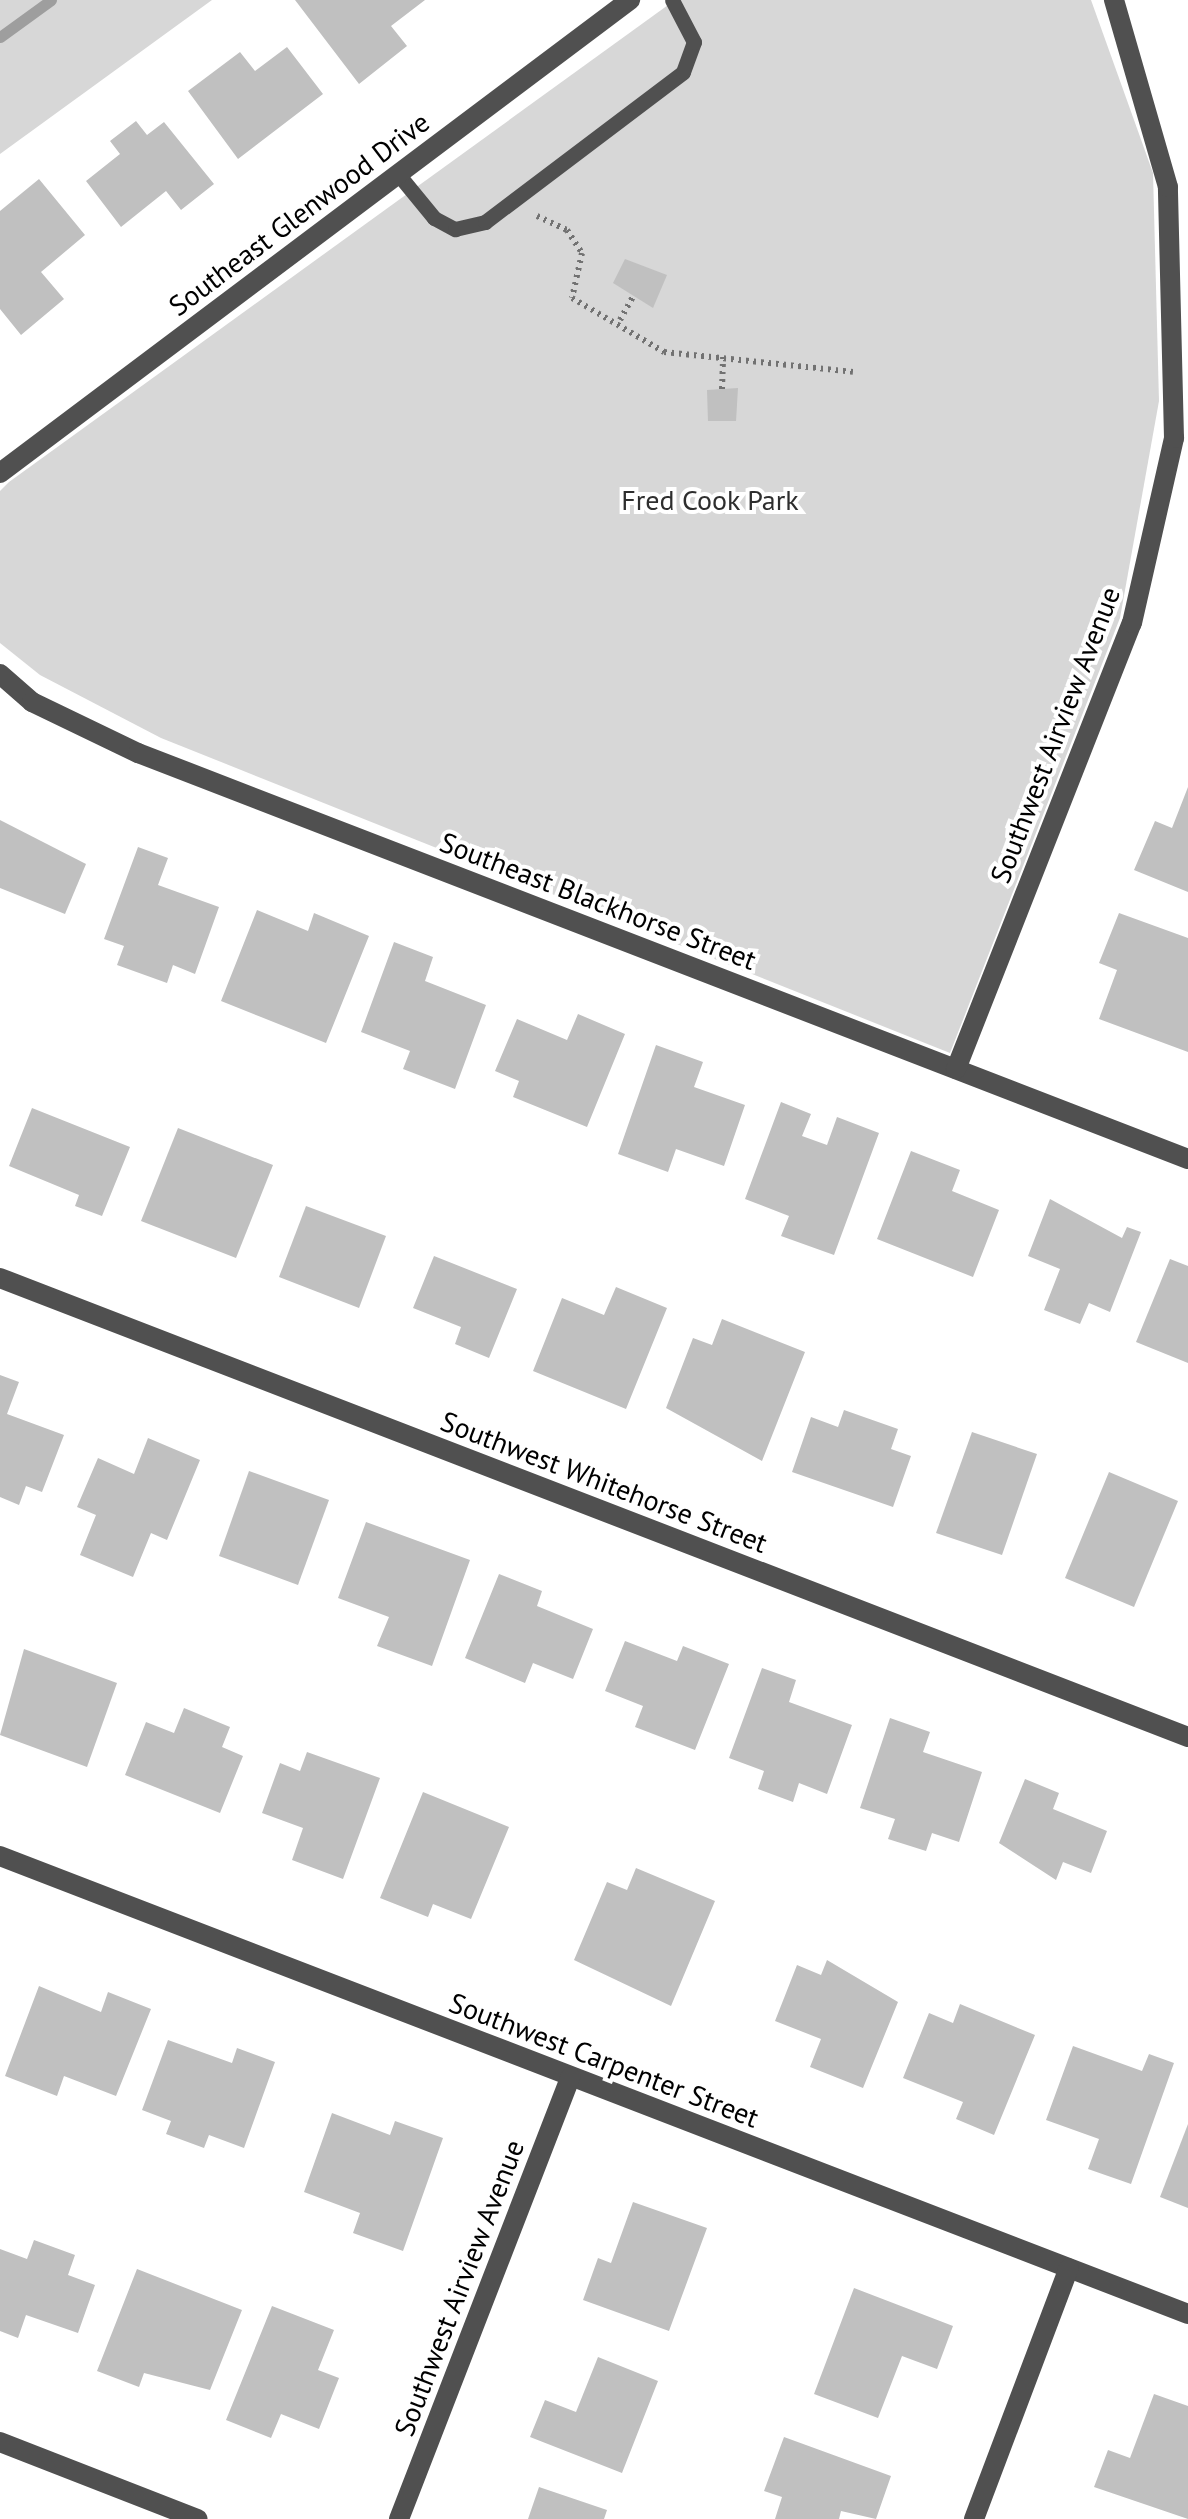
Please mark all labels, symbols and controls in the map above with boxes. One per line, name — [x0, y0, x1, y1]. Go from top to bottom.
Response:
street label: Southeast Glenwood Drive — [162, 105, 436, 323]
park label: Fred Cook Park — [621, 483, 799, 517]
street label: Southwest Airview Avenue — [983, 581, 1127, 889]
street label: Southeast Blackhorse Street — [435, 825, 761, 977]
street label: Southwest Whitehorse Street — [436, 1404, 772, 1560]
street label: Southwest Carpenter Street — [445, 1985, 763, 2135]
street label: Southwest Airview Avenue — [387, 2134, 531, 2442]

